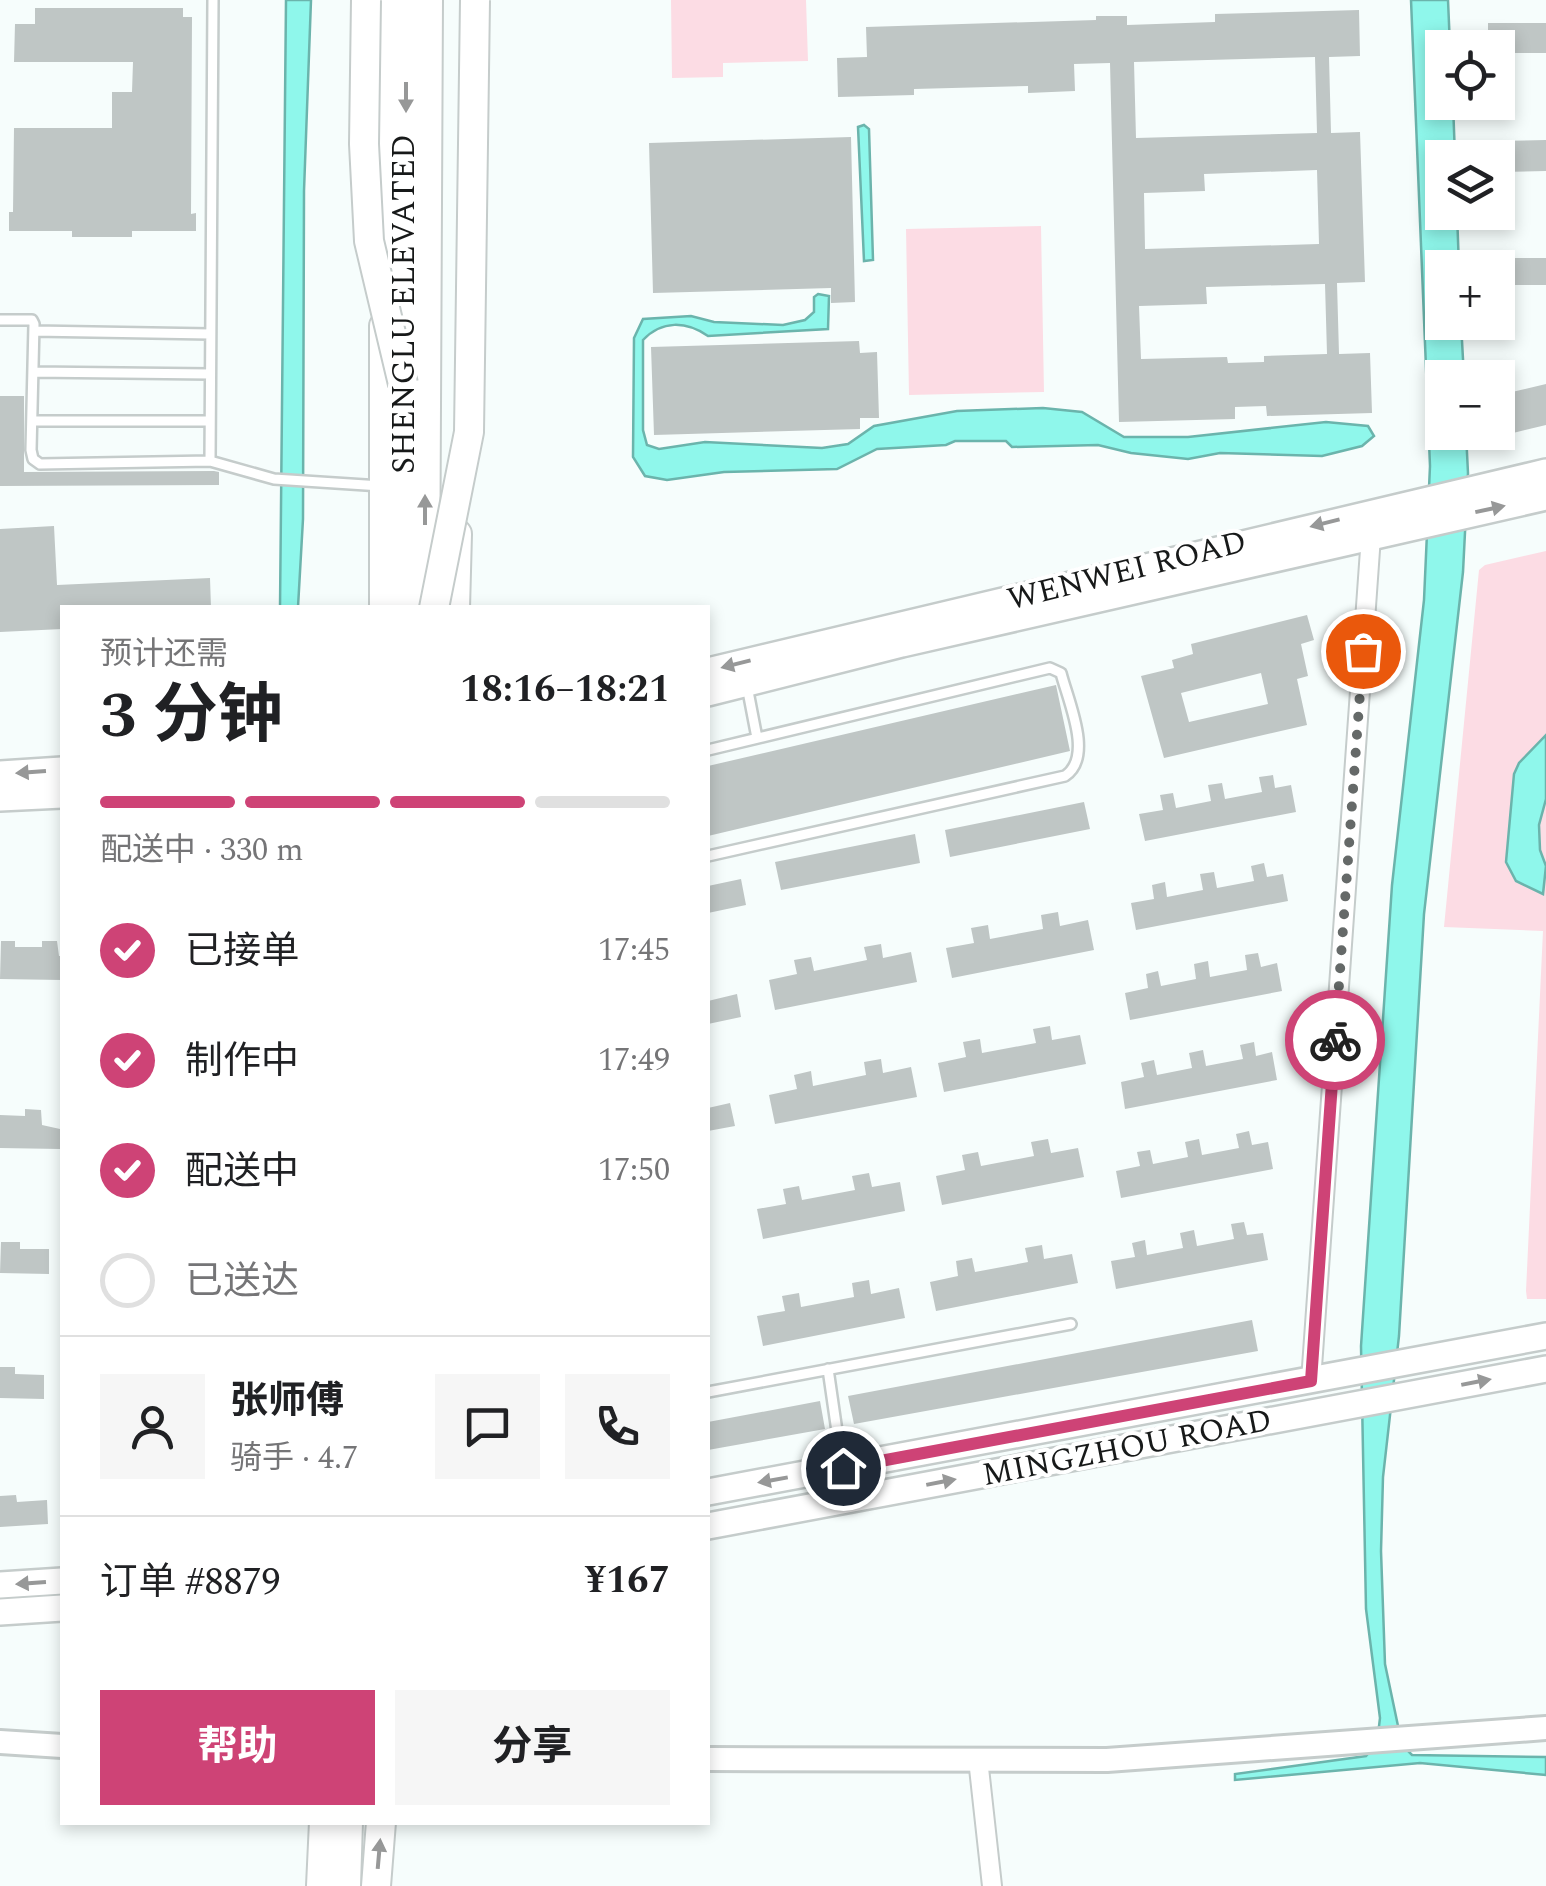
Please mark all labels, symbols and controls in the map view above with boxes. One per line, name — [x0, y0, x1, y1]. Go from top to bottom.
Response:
map controls — [1425, 30, 1515, 450]
button: locate — [1425, 30, 1515, 120]
one-way arrow — [397, 82, 413, 114]
street label: SHENGLU ELEVATED — [380, 134, 429, 474]
button: layers — [1425, 140, 1515, 230]
button: + — [1425, 250, 1515, 340]
button: − — [1425, 360, 1515, 450]
one-way arrow — [417, 494, 433, 526]
one-way arrow — [1475, 501, 1506, 516]
one-way arrow — [1309, 516, 1340, 531]
street label: WENWEI ROAD — [1002, 518, 1252, 624]
pin — [1321, 609, 1406, 694]
icon: bag — [1336, 624, 1391, 679]
text: 预计还需 — [100, 630, 228, 679]
one-way arrow — [720, 657, 751, 673]
text: 18:16–18:21 — [460, 661, 670, 719]
text: 3 分钟 — [100, 667, 283, 766]
one-way arrow — [15, 764, 47, 780]
text: 配送中 · 330 m — [100, 826, 304, 875]
icon: check — [100, 923, 155, 978]
text: 已接单 — [185, 923, 299, 981]
text: 17:45 — [598, 926, 670, 975]
courier — [1285, 990, 1385, 1090]
icon: bike — [1308, 1013, 1363, 1068]
icon: check — [100, 1033, 155, 1088]
text: 制作中 — [185, 1033, 299, 1091]
text: 17:49 — [598, 1036, 670, 1085]
icon: check — [100, 1143, 155, 1198]
text: 配送中 — [185, 1143, 299, 1201]
text: 17:50 — [598, 1146, 670, 1195]
text: 已送达 — [185, 1253, 299, 1311]
text: 张师傅 — [230, 1373, 344, 1431]
button: person — [100, 1374, 205, 1479]
button: chat — [435, 1374, 540, 1479]
button: phone — [565, 1374, 670, 1479]
one-way arrow — [1461, 1374, 1492, 1390]
street label: MINGZHOU ROAD — [978, 1396, 1276, 1500]
pin — [801, 1426, 886, 1511]
text: 骑手 · 4.7 — [230, 1434, 358, 1483]
icon: home — [816, 1441, 871, 1496]
one-way arrow — [757, 1473, 788, 1489]
one-way arrow — [926, 1474, 957, 1489]
text: ¥167 — [585, 1552, 670, 1610]
text: 订单 #8879 — [100, 1554, 281, 1612]
one-way arrow — [15, 1575, 47, 1591]
button: 帮助 — [100, 1690, 375, 1805]
button: 分享 — [395, 1690, 670, 1805]
one-way arrow — [371, 1838, 387, 1870]

